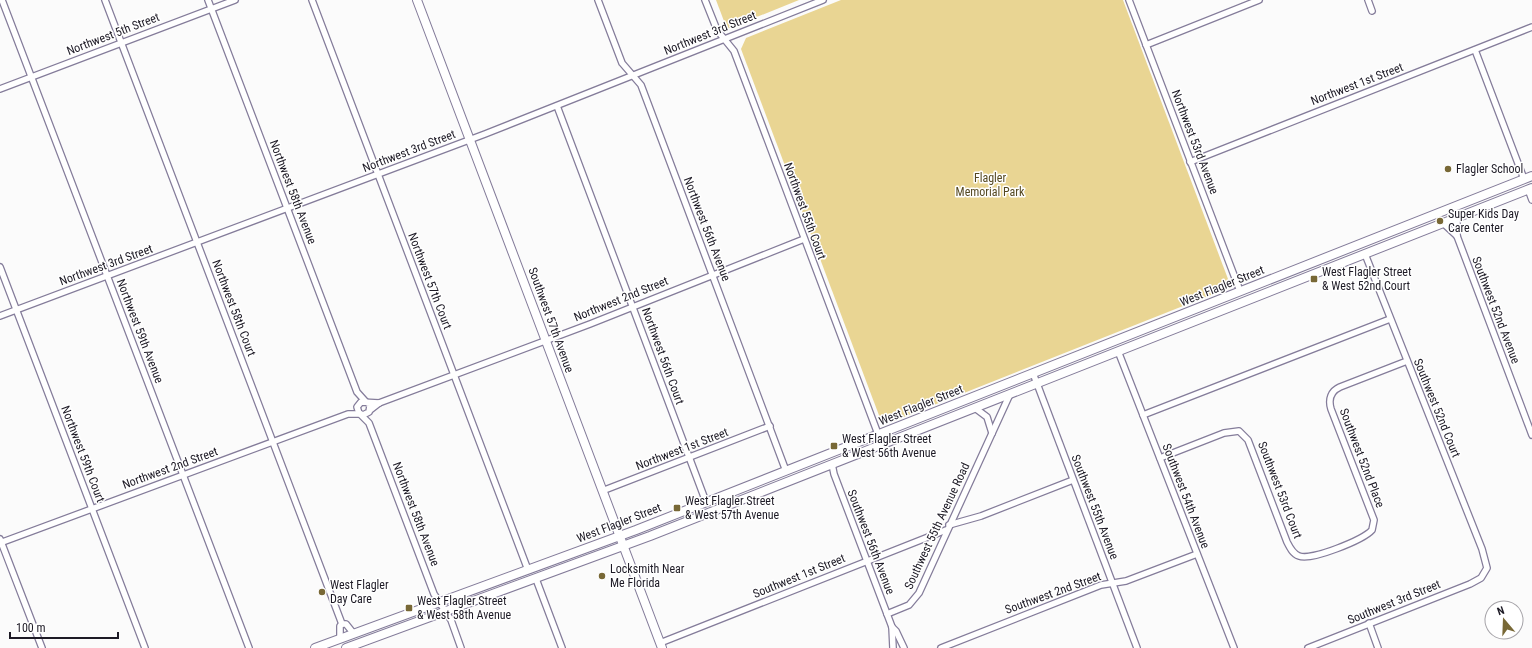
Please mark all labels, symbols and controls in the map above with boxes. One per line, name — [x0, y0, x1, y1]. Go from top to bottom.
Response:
street label: Northwest 3rd Street — [662, 8, 759, 58]
street label: Northwest 5th Street — [65, 10, 162, 58]
street label: Northwest 1st Street — [1309, 60, 1406, 108]
street label: Northwest 53rd Avenue — [1169, 88, 1221, 196]
street label: Northwest 3rd Street — [361, 127, 458, 175]
street label: Northwest 58th Avenue — [267, 138, 319, 246]
street label: Northwest 55th Court — [781, 161, 829, 262]
place label: Flagler School — [1456, 162, 1523, 176]
marker: Flagler School — [1443, 164, 1453, 174]
park label: Flagler Memorial Park — [956, 171, 1025, 199]
street label: Northwest 56th Avenue — [681, 175, 733, 283]
place label: Super Kids Day Care Center — [1448, 207, 1519, 235]
marker: Super Kids Day Care Center — [1435, 216, 1445, 226]
street label: Northwest 57th Court — [405, 231, 455, 332]
street label: Northwest 3rd Street — [57, 241, 155, 288]
street label: Southwest 52nd Avenue — [1469, 255, 1523, 366]
street label: Northwest 58th Court — [209, 258, 259, 359]
street label: West Flagler Street — [1178, 263, 1267, 309]
street label: Southwest 57th Avenue — [525, 265, 577, 375]
place label: West Flagler Street & West 52nd Court — [1322, 265, 1412, 293]
street label: Northwest 2nd Street — [572, 274, 671, 324]
marker: West Flagler Street & West 52nd Court — [1309, 274, 1319, 284]
street label: Northwest 59th Avenue — [114, 277, 166, 385]
street label: Northwest 56th Court — [639, 306, 687, 407]
street label: Southwest 52nd Court — [1411, 357, 1463, 460]
street label: West Flagler Street — [877, 382, 966, 428]
street label: Northwest 59th Court — [58, 404, 108, 505]
street label: Southwest 52nd Place — [1337, 406, 1388, 510]
street label: Northwest 1st Street — [634, 425, 731, 473]
place label: West Flagler Street & West 56th Avenue — [842, 432, 937, 460]
street label: Southwest 53rd Court — [1255, 439, 1305, 541]
marker: West Flagler Street & West 56th Avenue — [829, 441, 839, 451]
street label: Southwest 54th Avenue — [1160, 442, 1213, 551]
street label: Northwest 2nd Street — [120, 444, 220, 492]
street label: Southwest 55th Avenue — [1069, 453, 1122, 562]
street label: Northwest 58th Avenue — [390, 460, 442, 568]
street label: Southwest 55th Avenue Road — [902, 460, 973, 591]
street label: Southwest 56th Avenue — [845, 488, 898, 597]
place label: West Flagler Street & West 57th Avenue — [685, 494, 780, 522]
street label: West Flagler Street — [575, 500, 664, 546]
marker: West Flagler Street & West 57th Avenue — [672, 503, 682, 513]
street label: Southwest 1st Street — [751, 551, 848, 601]
place label: Locksmith Near Me Florida — [610, 562, 685, 590]
street label: Southwest 2nd Street — [1003, 569, 1103, 617]
marker: Locksmith Near Me Florida — [597, 571, 607, 581]
street label: Southwest 3rd Street — [1346, 577, 1443, 627]
place label: West Flagler Day Care — [330, 578, 389, 606]
marker: West Flagler Day Care — [317, 587, 327, 597]
place label: West Flagler Street & West 58th Avenue — [417, 594, 512, 622]
north arrow — [1484, 600, 1524, 640]
marker: West Flagler Street & West 58th Avenue — [404, 603, 414, 613]
text: N — [1496, 604, 1506, 618]
scale bar — [10, 614, 118, 640]
text: 100 m — [16, 621, 46, 635]

